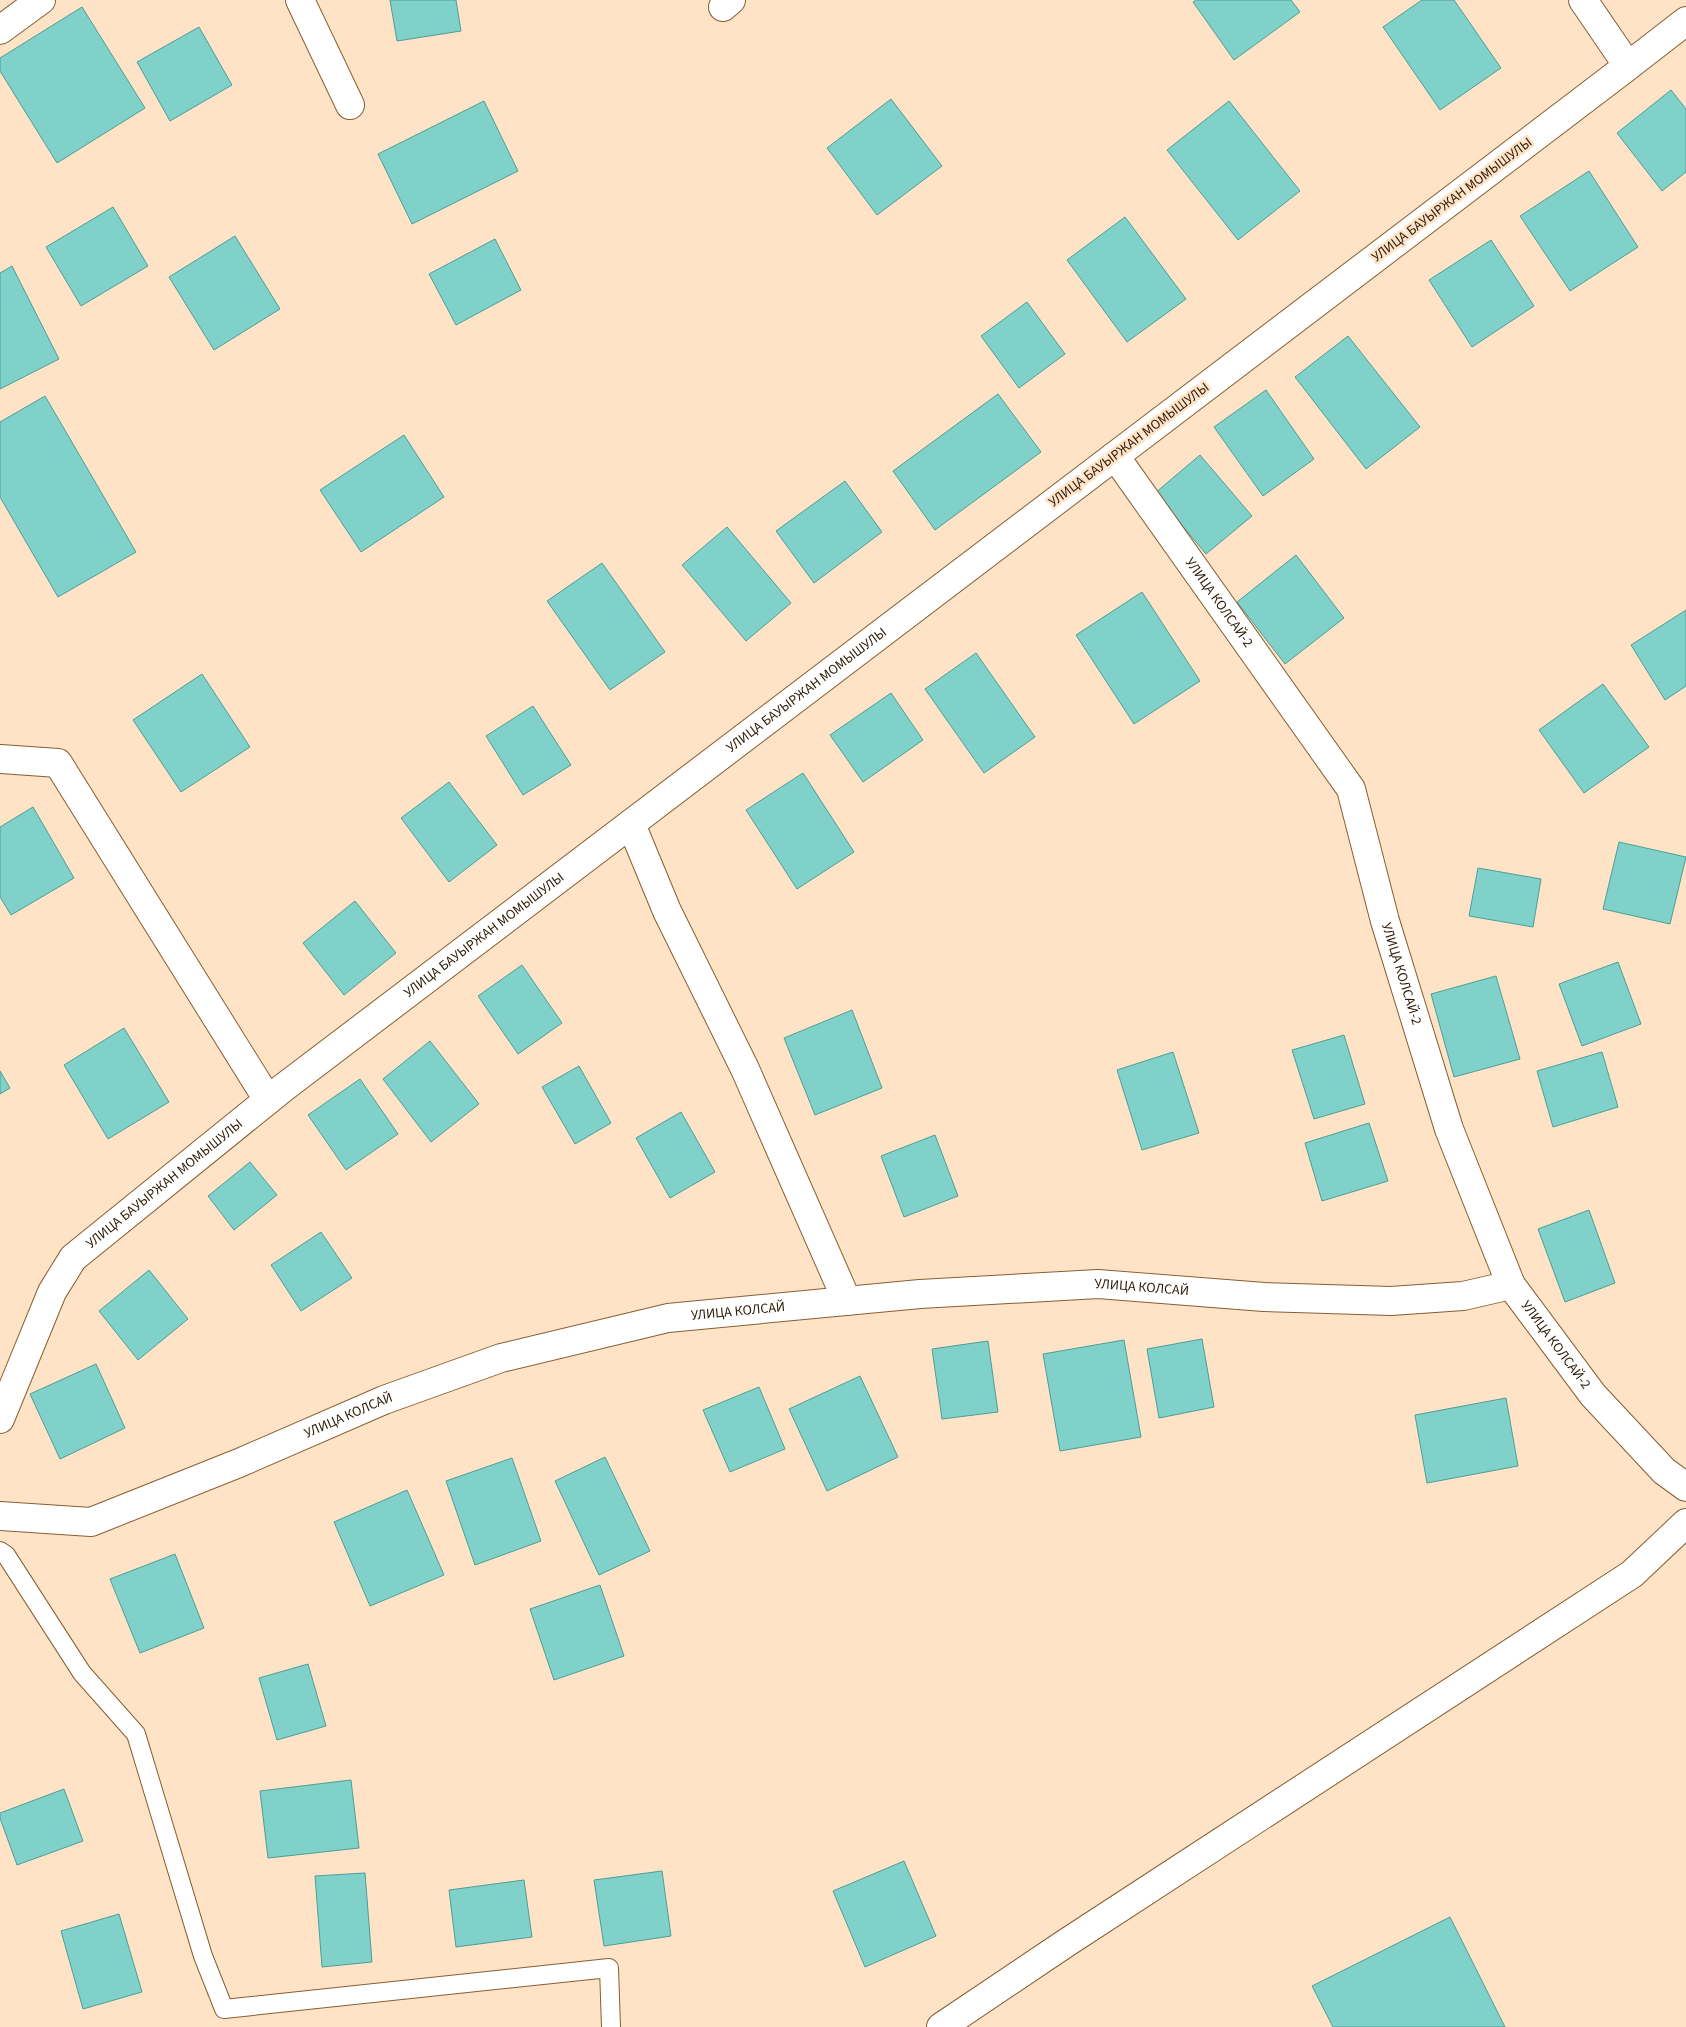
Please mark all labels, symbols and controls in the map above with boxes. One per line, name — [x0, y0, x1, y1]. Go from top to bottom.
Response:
street label: УЛИЦА БАУЫРЖАН МОМЫШУЛЫ — [1368, 133, 1536, 267]
street label: УЛИЦА БАУЫРЖАН МОМЫШУЛЫ — [1045, 378, 1213, 512]
street label: УЛИЦА КОЛСАЙ-2 — [1180, 554, 1258, 652]
street label: УЛИЦА БАУЫРЖАН МОМЫШУЛЫ — [722, 623, 891, 758]
street label: УЛИЦА БАУЫРЖАН МОМЫШУЛЫ — [400, 868, 568, 1003]
street label: УЛИЦА КОЛСАЙ-2 — [1376, 920, 1426, 1027]
street label: УЛИЦА БАУЫРЖАН МОМЫШУЛЫ — [82, 1114, 247, 1253]
street label: УЛИЦА КОЛСАЙ — [1094, 1274, 1190, 1301]
street label: УЛИЦА КОЛСАЙ — [690, 1297, 786, 1326]
street label: УЛИЦА КОЛСАЙ-2 — [1516, 1297, 1595, 1393]
street label: УЛИЦА КОЛСАЙ — [301, 1388, 395, 1443]

